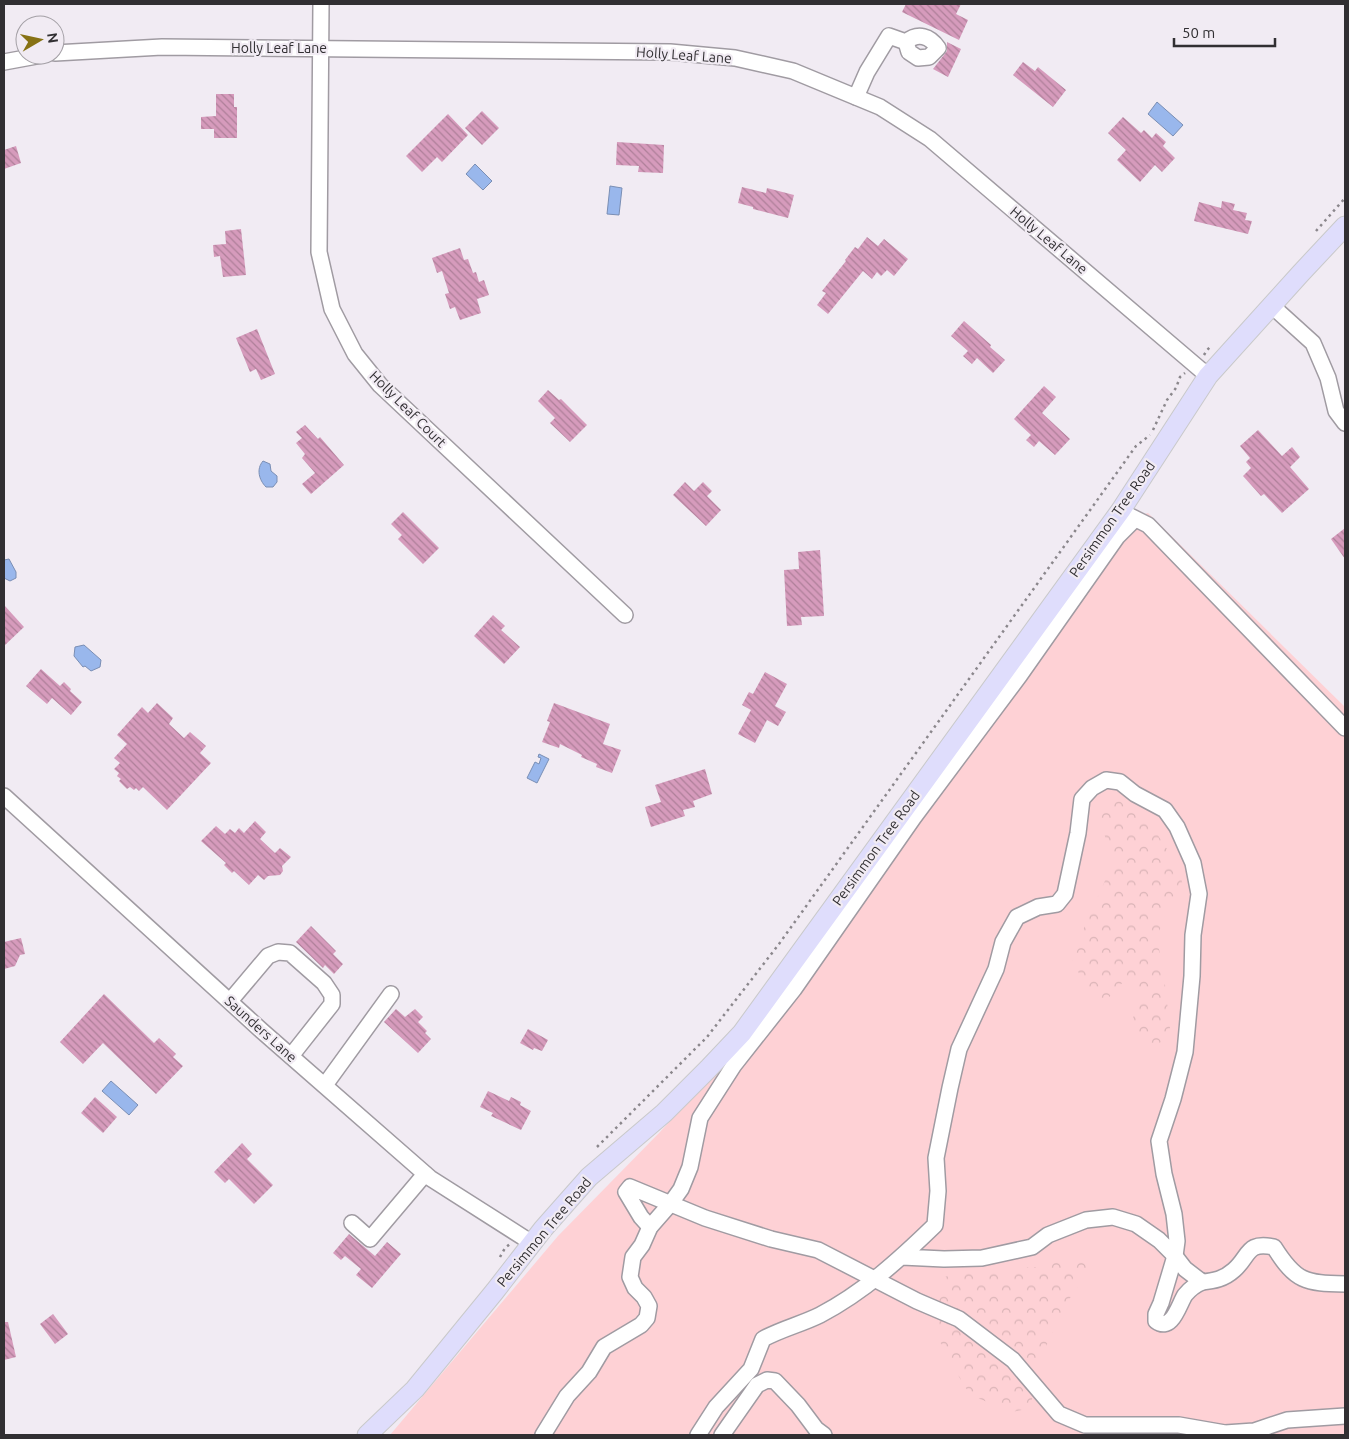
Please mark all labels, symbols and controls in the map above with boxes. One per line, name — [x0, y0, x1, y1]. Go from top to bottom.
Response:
north arrow — [15, 15, 65, 65]
scale bar — [1174, 15, 1275, 47]
text: 50 m — [1182, 24, 1215, 41]
text: N — [44, 32, 62, 44]
street label: Holly Leaf Lane — [231, 40, 327, 56]
street label: Holly Leaf Lane — [636, 44, 732, 66]
street label: Holly Leaf Lane — [1007, 203, 1091, 277]
street label: Holly Leaf Court — [367, 368, 450, 451]
street label: Persimmon Tree Road — [1066, 458, 1158, 580]
street label: Persimmon Tree Road — [829, 788, 923, 908]
street label: Saunders Lane — [222, 993, 300, 1065]
street label: Persimmon Tree Road — [494, 1174, 594, 1290]

